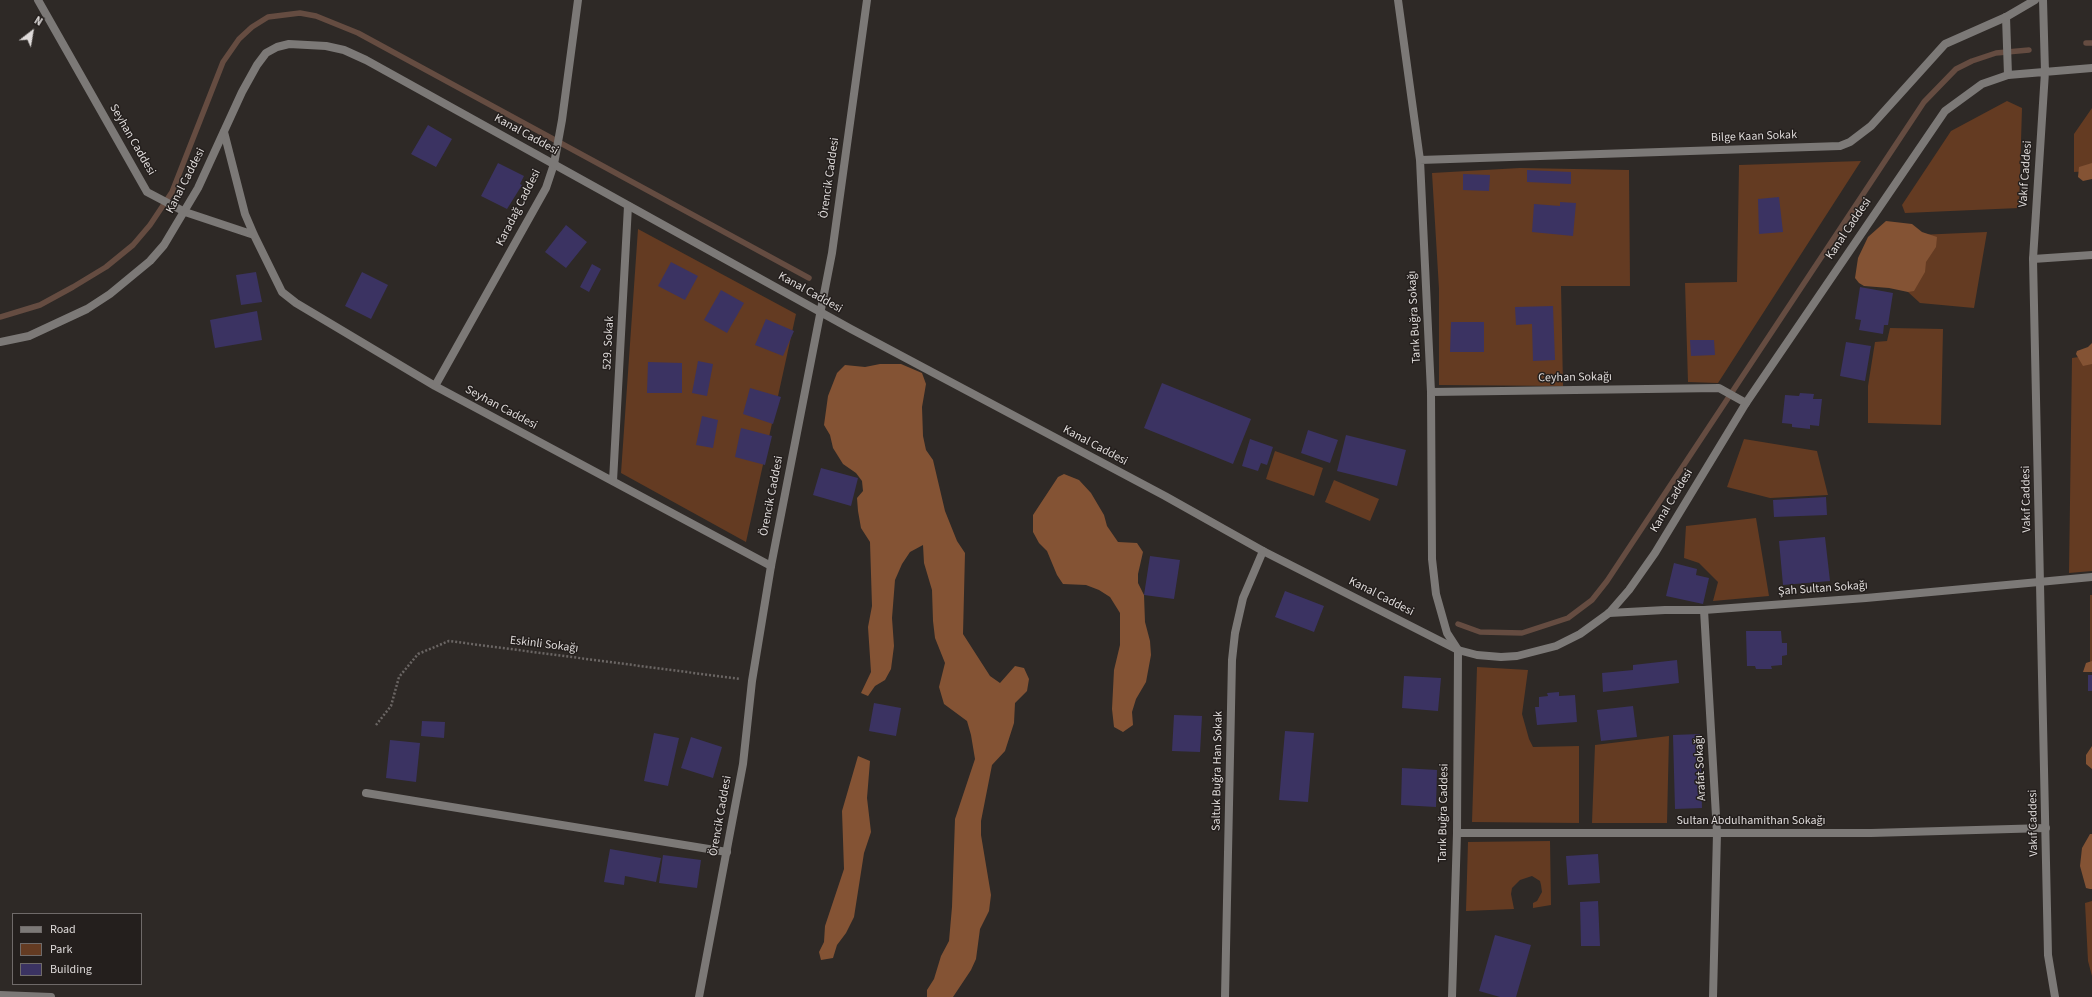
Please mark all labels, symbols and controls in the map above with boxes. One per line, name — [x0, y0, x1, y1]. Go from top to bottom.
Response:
north arrow — [12, 12, 52, 52]
text: N — [31, 13, 45, 30]
street label: Seyhan Caddesi — [106, 102, 158, 178]
street label: Kanal Caddesi — [491, 111, 561, 159]
street label: Bilge Kaan Sokak — [1711, 128, 1797, 146]
street label: Örencik Caddesi — [817, 137, 843, 219]
street label: Vakıf Caddesi — [2016, 140, 2036, 208]
street label: Kanal Caddesi — [163, 146, 209, 216]
street label: Karadağ Caddesi — [493, 167, 545, 249]
street label: Kanal Caddesi — [1823, 195, 1875, 263]
street label: Kanal Caddesi — [775, 269, 845, 317]
street label: Tarık Buğra Sokağı — [1405, 270, 1425, 364]
street label: 529. Sokak — [600, 316, 618, 370]
street label: Ceyhan Sokağı — [1538, 370, 1612, 386]
street label: Seyhan Caddesi — [462, 383, 540, 433]
street label: Kanal Caddesi — [1060, 423, 1130, 469]
street label: Örencik Caddesi — [757, 455, 787, 537]
street label: Vakıf Caddesi — [2019, 465, 2035, 533]
street label: Kanal Caddesi — [1647, 467, 1697, 535]
street label: Kanal Caddesi — [1346, 574, 1416, 620]
street label: Şah Sultan Sokağı — [1778, 579, 1868, 599]
street label: Eskinli Sokağı — [509, 634, 579, 656]
street label: Saltuk Buğra Han Sokak — [1210, 711, 1226, 831]
street label: Arafat Sokağı — [1692, 735, 1710, 801]
street label: Tarık Buğra Caddesi — [1436, 763, 1452, 863]
street label: Örencik Caddesi — [707, 775, 735, 857]
street label: Vakıf Caddesi — [2026, 789, 2042, 857]
street label: Sultan Abdulhamithan Sokağı — [1676, 814, 1826, 828]
legend — [12, 913, 142, 985]
text: Road — [50, 921, 76, 938]
text: Park — [50, 941, 72, 958]
text: Building — [50, 961, 92, 978]

